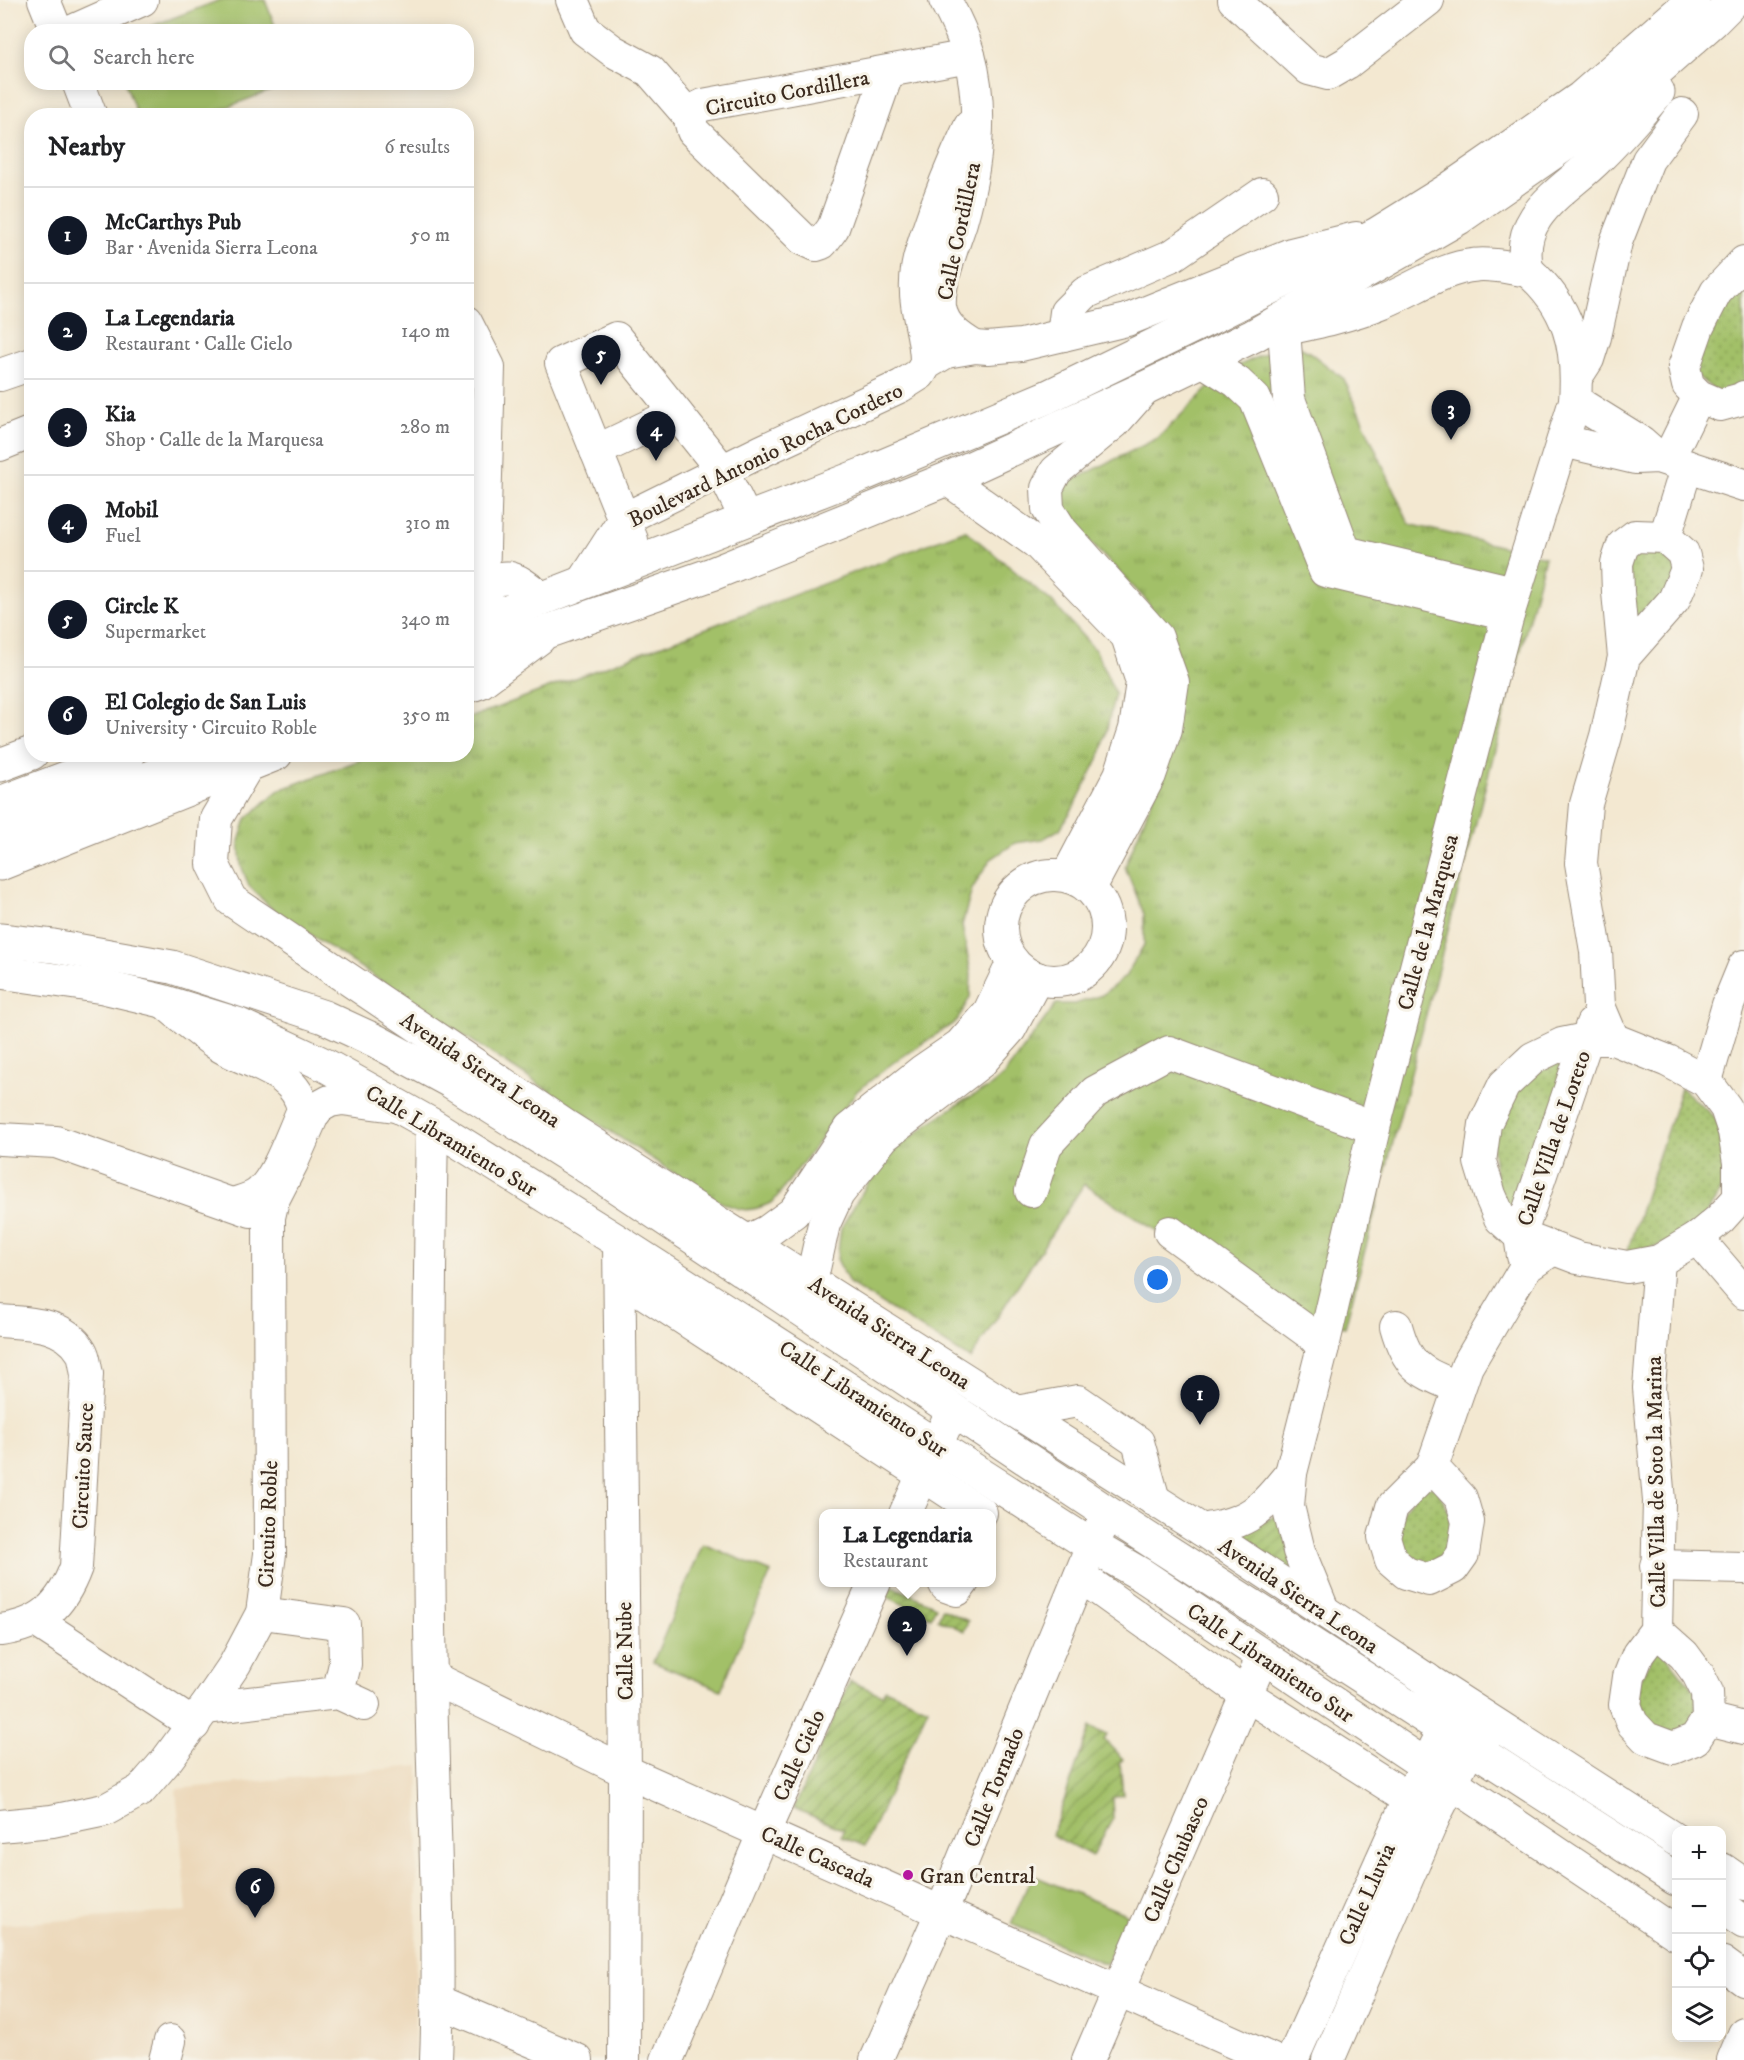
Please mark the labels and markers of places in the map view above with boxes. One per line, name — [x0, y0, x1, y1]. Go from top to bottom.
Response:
pin: 5 — [582, 336, 620, 385]
pin: 3 — [1432, 390, 1470, 440]
pin: 4 — [636, 412, 676, 461]
pin: 1 — [1180, 1376, 1220, 1425]
pin: 2 — [888, 1606, 926, 1656]
place label: Gran Central — [920, 1863, 1036, 1890]
pin: 6 — [236, 1868, 274, 1918]
marker: Gran Central — [901, 1868, 915, 1882]

